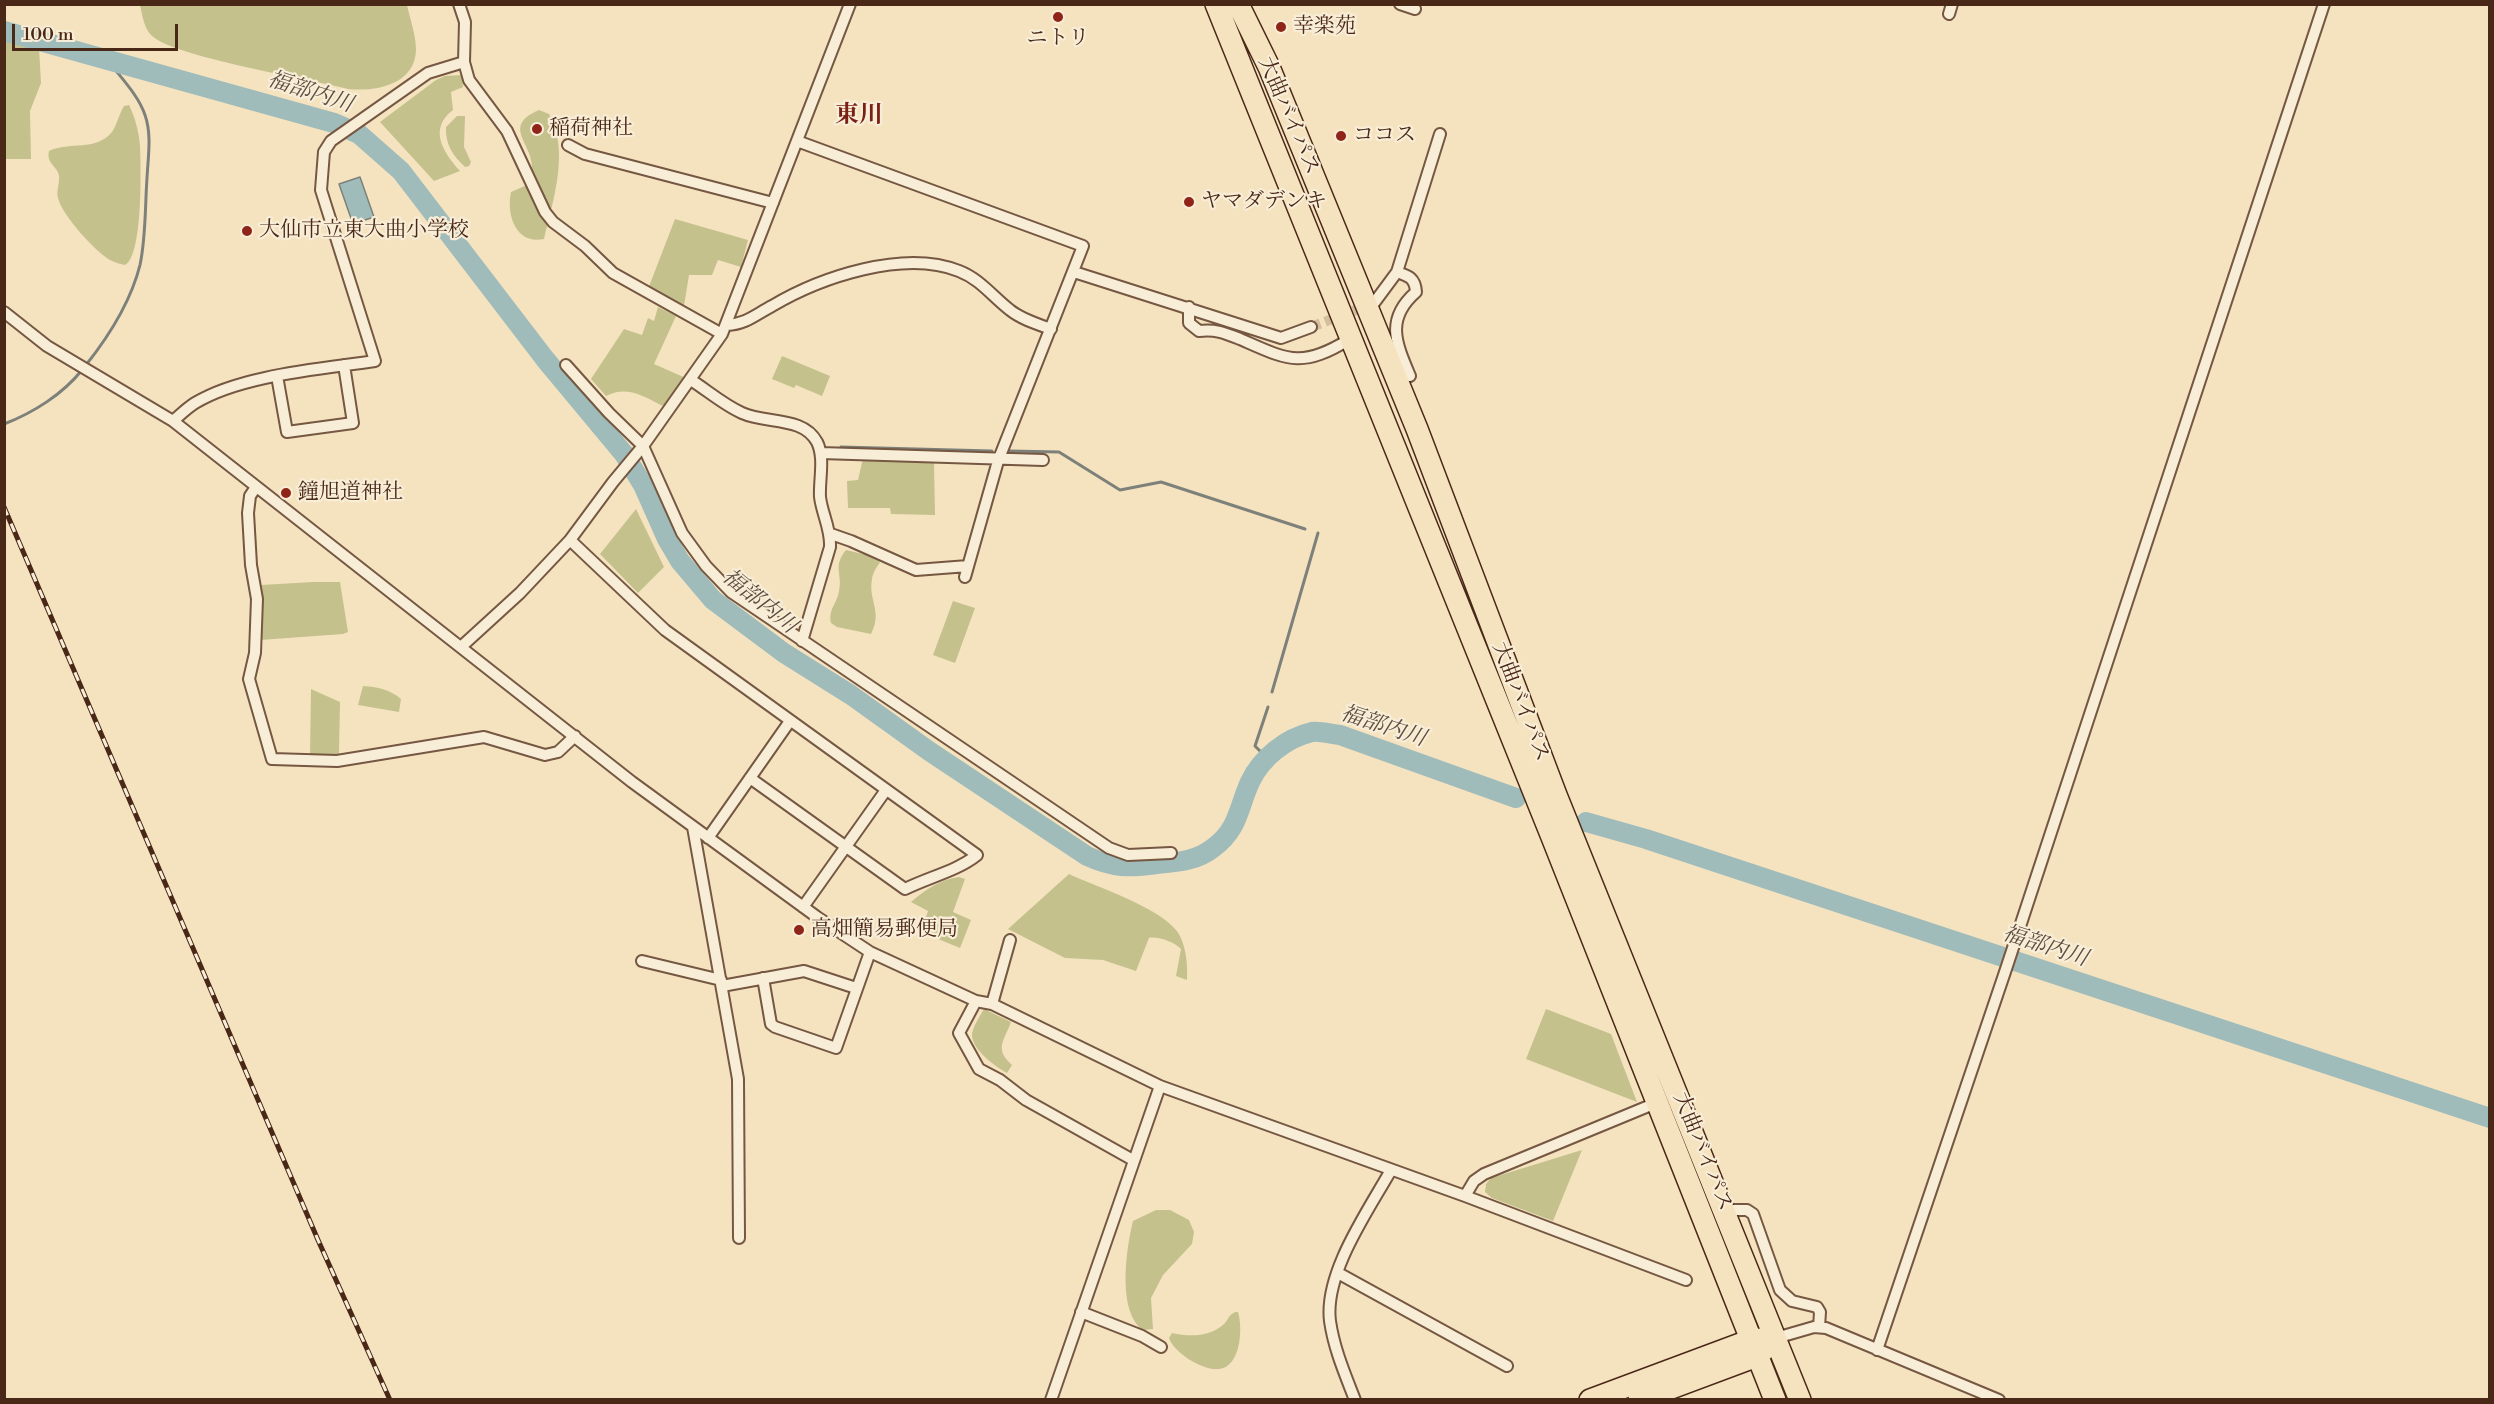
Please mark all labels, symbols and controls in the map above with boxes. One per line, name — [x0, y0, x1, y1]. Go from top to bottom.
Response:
marker: ニトリ — [1051, 10, 1065, 24]
scale bar — [15, 12, 182, 50]
place label: 幸楽苑 — [1293, 14, 1356, 40]
marker: 幸楽苑 — [1274, 20, 1288, 34]
text: 100 m — [23, 23, 74, 46]
place label: ニトリ — [1027, 26, 1089, 52]
street label: 大曲バイパス — [1252, 53, 1324, 179]
water label: 福部内川 — [264, 67, 356, 119]
district label: 東川 — [835, 102, 883, 130]
place label: 稲荷神社 — [549, 116, 633, 142]
marker: 稲荷神社 — [530, 122, 544, 136]
place label: ココス — [1353, 123, 1416, 149]
marker: ココス — [1334, 129, 1348, 143]
place label: ヤマダデンキ — [1201, 189, 1327, 215]
marker: ヤマダデンキ — [1182, 195, 1196, 209]
place label: 大仙市立東大曲小学校 — [259, 218, 469, 244]
marker: 大仙市立東大曲小学校 — [240, 224, 254, 238]
place label: 鐘旭道神社 — [298, 480, 403, 506]
marker: 鐘旭道神社 — [279, 486, 293, 500]
water label: 福部内川 — [716, 564, 802, 640]
street label: 大曲バイパス — [1486, 639, 1554, 765]
water label: 福部内川 — [1337, 701, 1429, 753]
place label: 高畑簡易郵便局 — [811, 917, 958, 943]
water label: 福部内川 — [1999, 921, 2091, 973]
marker: 高畑簡易郵便局 — [792, 923, 806, 937]
street label: 大曲バイパス — [1667, 1089, 1737, 1215]

